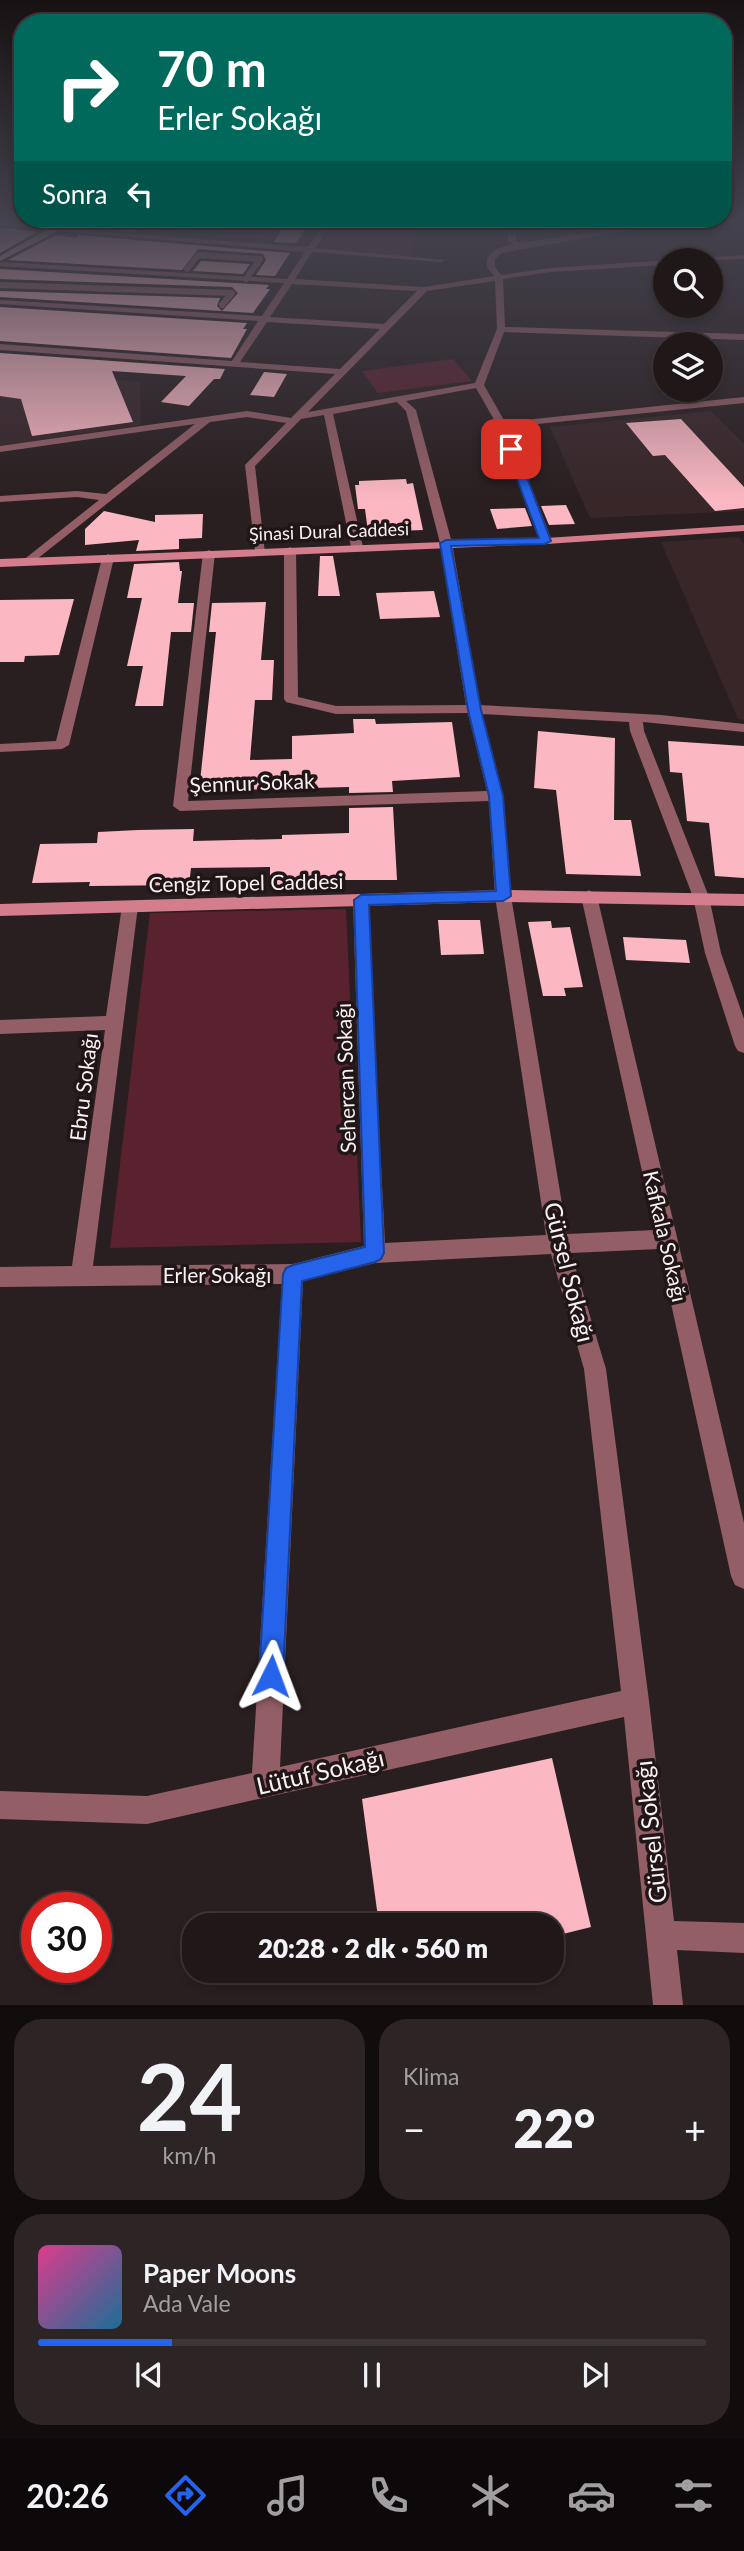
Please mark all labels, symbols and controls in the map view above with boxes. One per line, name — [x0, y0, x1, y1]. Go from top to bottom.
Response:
text: 70 m — [157, 39, 267, 97]
icon: right — [42, 42, 133, 133]
text: Erler Sokağı — [157, 98, 322, 137]
icon: left — [121, 175, 159, 213]
text: Sonra — [42, 178, 107, 210]
map controls — [653, 248, 723, 402]
button: search — [653, 248, 723, 318]
button: layers — [653, 332, 723, 402]
pin — [481, 419, 541, 479]
icon: arrive — [492, 430, 530, 468]
street label: Şinasi Dural Caddesi — [249, 517, 409, 545]
street label: Şennur Sokak — [189, 767, 315, 797]
street label: Cengiz Topel Caddesi — [148, 868, 344, 896]
street label: Sehercan Sokağı — [330, 1002, 360, 1154]
street label: Ebru Sokağı — [64, 1031, 102, 1143]
street label: Kafkala Sokağı — [639, 1168, 693, 1304]
street label: Gürsel Sokağı — [539, 1199, 601, 1345]
street label: Erler Sokağı — [163, 1262, 271, 1287]
position arrow — [234, 1639, 308, 1713]
street label: Lütuf Sokağı — [253, 1742, 387, 1800]
street label: Gürsel Sokağı — [628, 1759, 672, 1905]
speed limit sign: 30 — [21, 1892, 112, 1983]
text: 20:28 · 2 dk · 560 m — [258, 1932, 488, 1964]
text: 24 — [137, 2041, 242, 2150]
text: Klima — [403, 2062, 460, 2090]
text: 22° — [514, 2097, 595, 2159]
text: − — [403, 2106, 425, 2152]
text: + — [684, 2106, 706, 2152]
text: km/h — [163, 2141, 216, 2169]
text: Paper Moons — [143, 2257, 296, 2289]
text: Ada Vale — [143, 2289, 231, 2317]
icon: previous — [130, 2356, 168, 2394]
icon: pause — [353, 2356, 391, 2394]
icon: next — [576, 2356, 614, 2394]
icon: directions — [161, 2471, 210, 2520]
icon: music — [263, 2471, 312, 2520]
icon: phone — [364, 2471, 413, 2520]
icon: climate — [466, 2471, 515, 2520]
icon: car — [567, 2471, 616, 2520]
icon: filters — [669, 2471, 718, 2520]
text: 20:26 — [26, 2476, 109, 2515]

